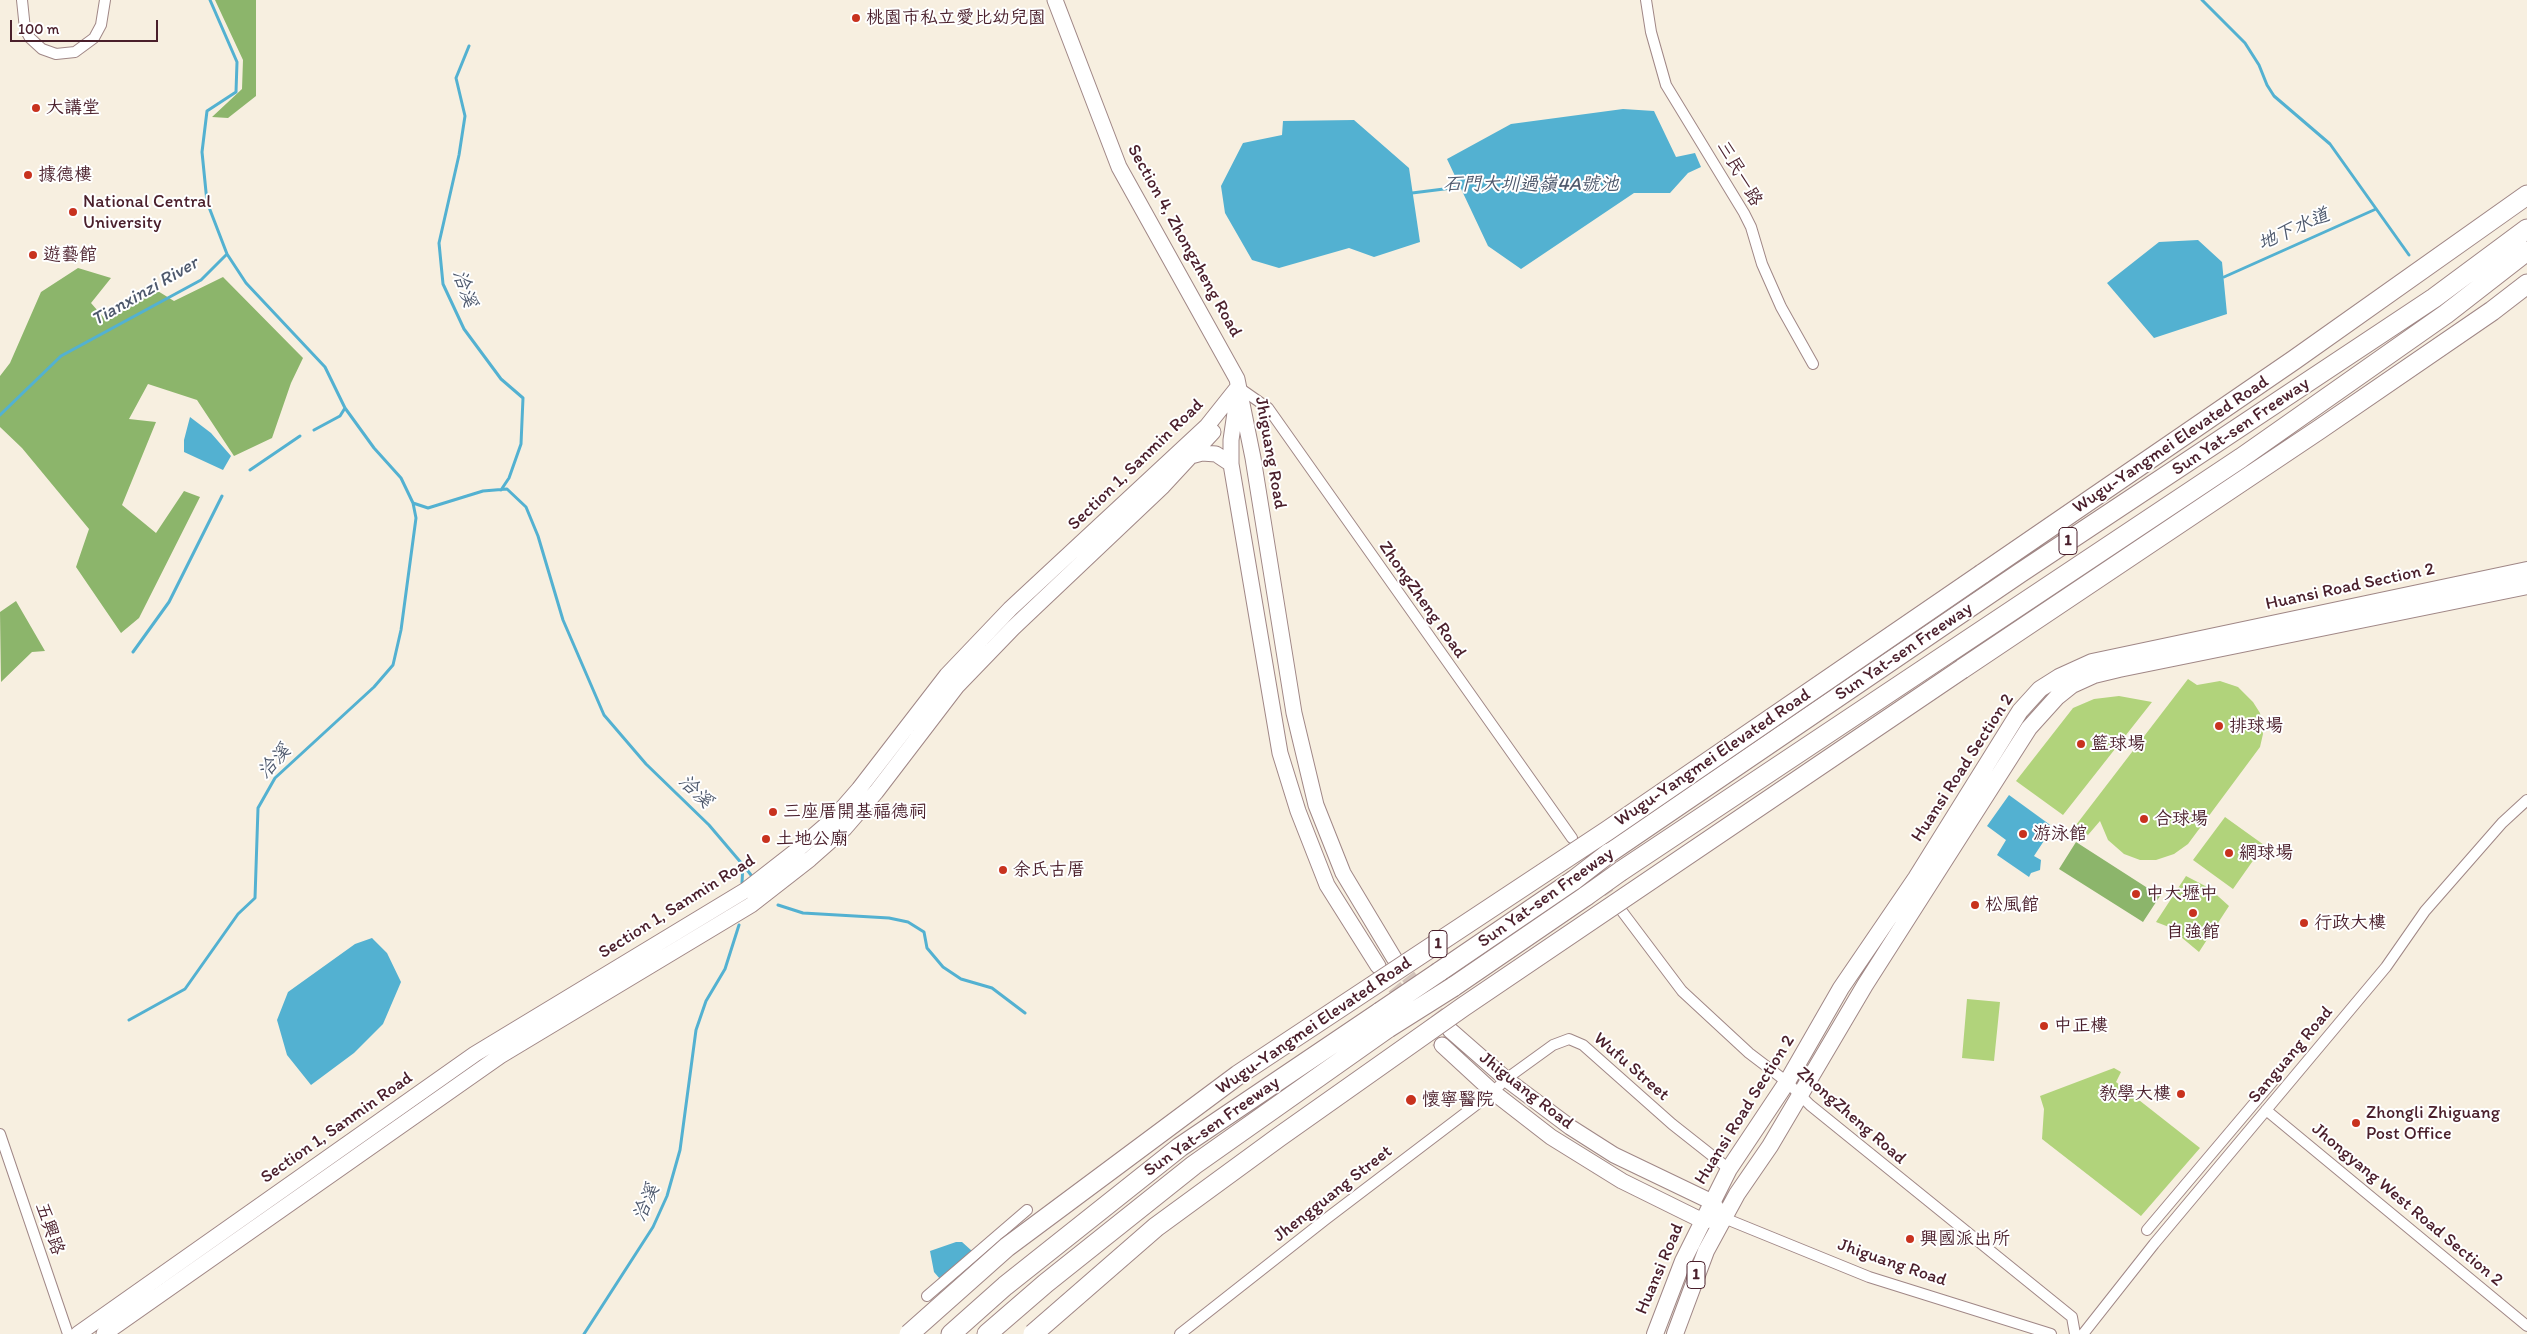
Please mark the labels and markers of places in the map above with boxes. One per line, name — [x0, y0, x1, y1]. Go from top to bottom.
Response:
place label: 桃園市私立愛比幼兒園 — [866, 7, 1046, 29]
marker: 桃園市私立愛比幼兒園 — [850, 12, 862, 24]
place label: 大講堂 — [46, 97, 100, 119]
marker: 大講堂 — [30, 102, 42, 114]
place label: 據德樓 — [38, 164, 92, 186]
marker: 據德樓 — [22, 169, 34, 181]
place label: National Central University — [83, 191, 211, 233]
marker: National Central University — [67, 206, 79, 218]
place label: 遊藝館 — [43, 244, 97, 266]
marker: 遊藝館 — [27, 249, 39, 261]
place label: 排球場 — [2229, 715, 2283, 737]
marker: 排球場 — [2213, 720, 2225, 732]
place label: 籃球場 — [2091, 733, 2145, 755]
marker: 籃球場 — [2075, 738, 2087, 750]
place label: 三座厝開基福德祠 — [783, 801, 927, 823]
marker: 三座厝開基福德祠 — [767, 806, 779, 818]
place label: 合球場 — [2154, 808, 2208, 830]
marker: 合球場 — [2138, 813, 2150, 825]
place label: 游泳館 — [2033, 823, 2087, 845]
place label: 土地公廟 — [776, 828, 848, 850]
marker: 游泳館 — [2017, 828, 2029, 840]
marker: 土地公廟 — [760, 833, 772, 845]
place label: 網球場 — [2239, 842, 2293, 864]
marker: 網球場 — [2223, 847, 2235, 859]
place label: 余氏古厝 — [1013, 859, 1085, 881]
marker: 余氏古厝 — [997, 864, 1009, 876]
place label: 中大壢中 — [2146, 883, 2218, 905]
marker: 中大壢中 — [2130, 888, 2142, 900]
place label: 松風館 — [1985, 894, 2039, 916]
marker: 松風館 — [1969, 899, 1981, 911]
marker: 自強館 — [2187, 907, 2199, 919]
place label: 行政大樓 — [2314, 912, 2386, 934]
marker: 行政大樓 — [2298, 917, 2310, 929]
place label: 自強館 — [2166, 921, 2220, 943]
place label: 中正樓 — [2054, 1015, 2108, 1037]
marker: 中正樓 — [2038, 1020, 2050, 1032]
place label: 教學大樓 — [2099, 1083, 2171, 1105]
marker: 教學大樓 — [2175, 1088, 2187, 1100]
place label: 懷寧醫院 — [1422, 1089, 1494, 1111]
marker: 懷寧醫院 — [1404, 1093, 1418, 1107]
place label: Zhongli Zhiguang Post Office — [2366, 1102, 2500, 1144]
marker: Zhongli Zhiguang Post Office — [2350, 1117, 2362, 1129]
place label: 興國派出所 — [1920, 1228, 2010, 1250]
marker: 興國派出所 — [1904, 1233, 1916, 1245]

